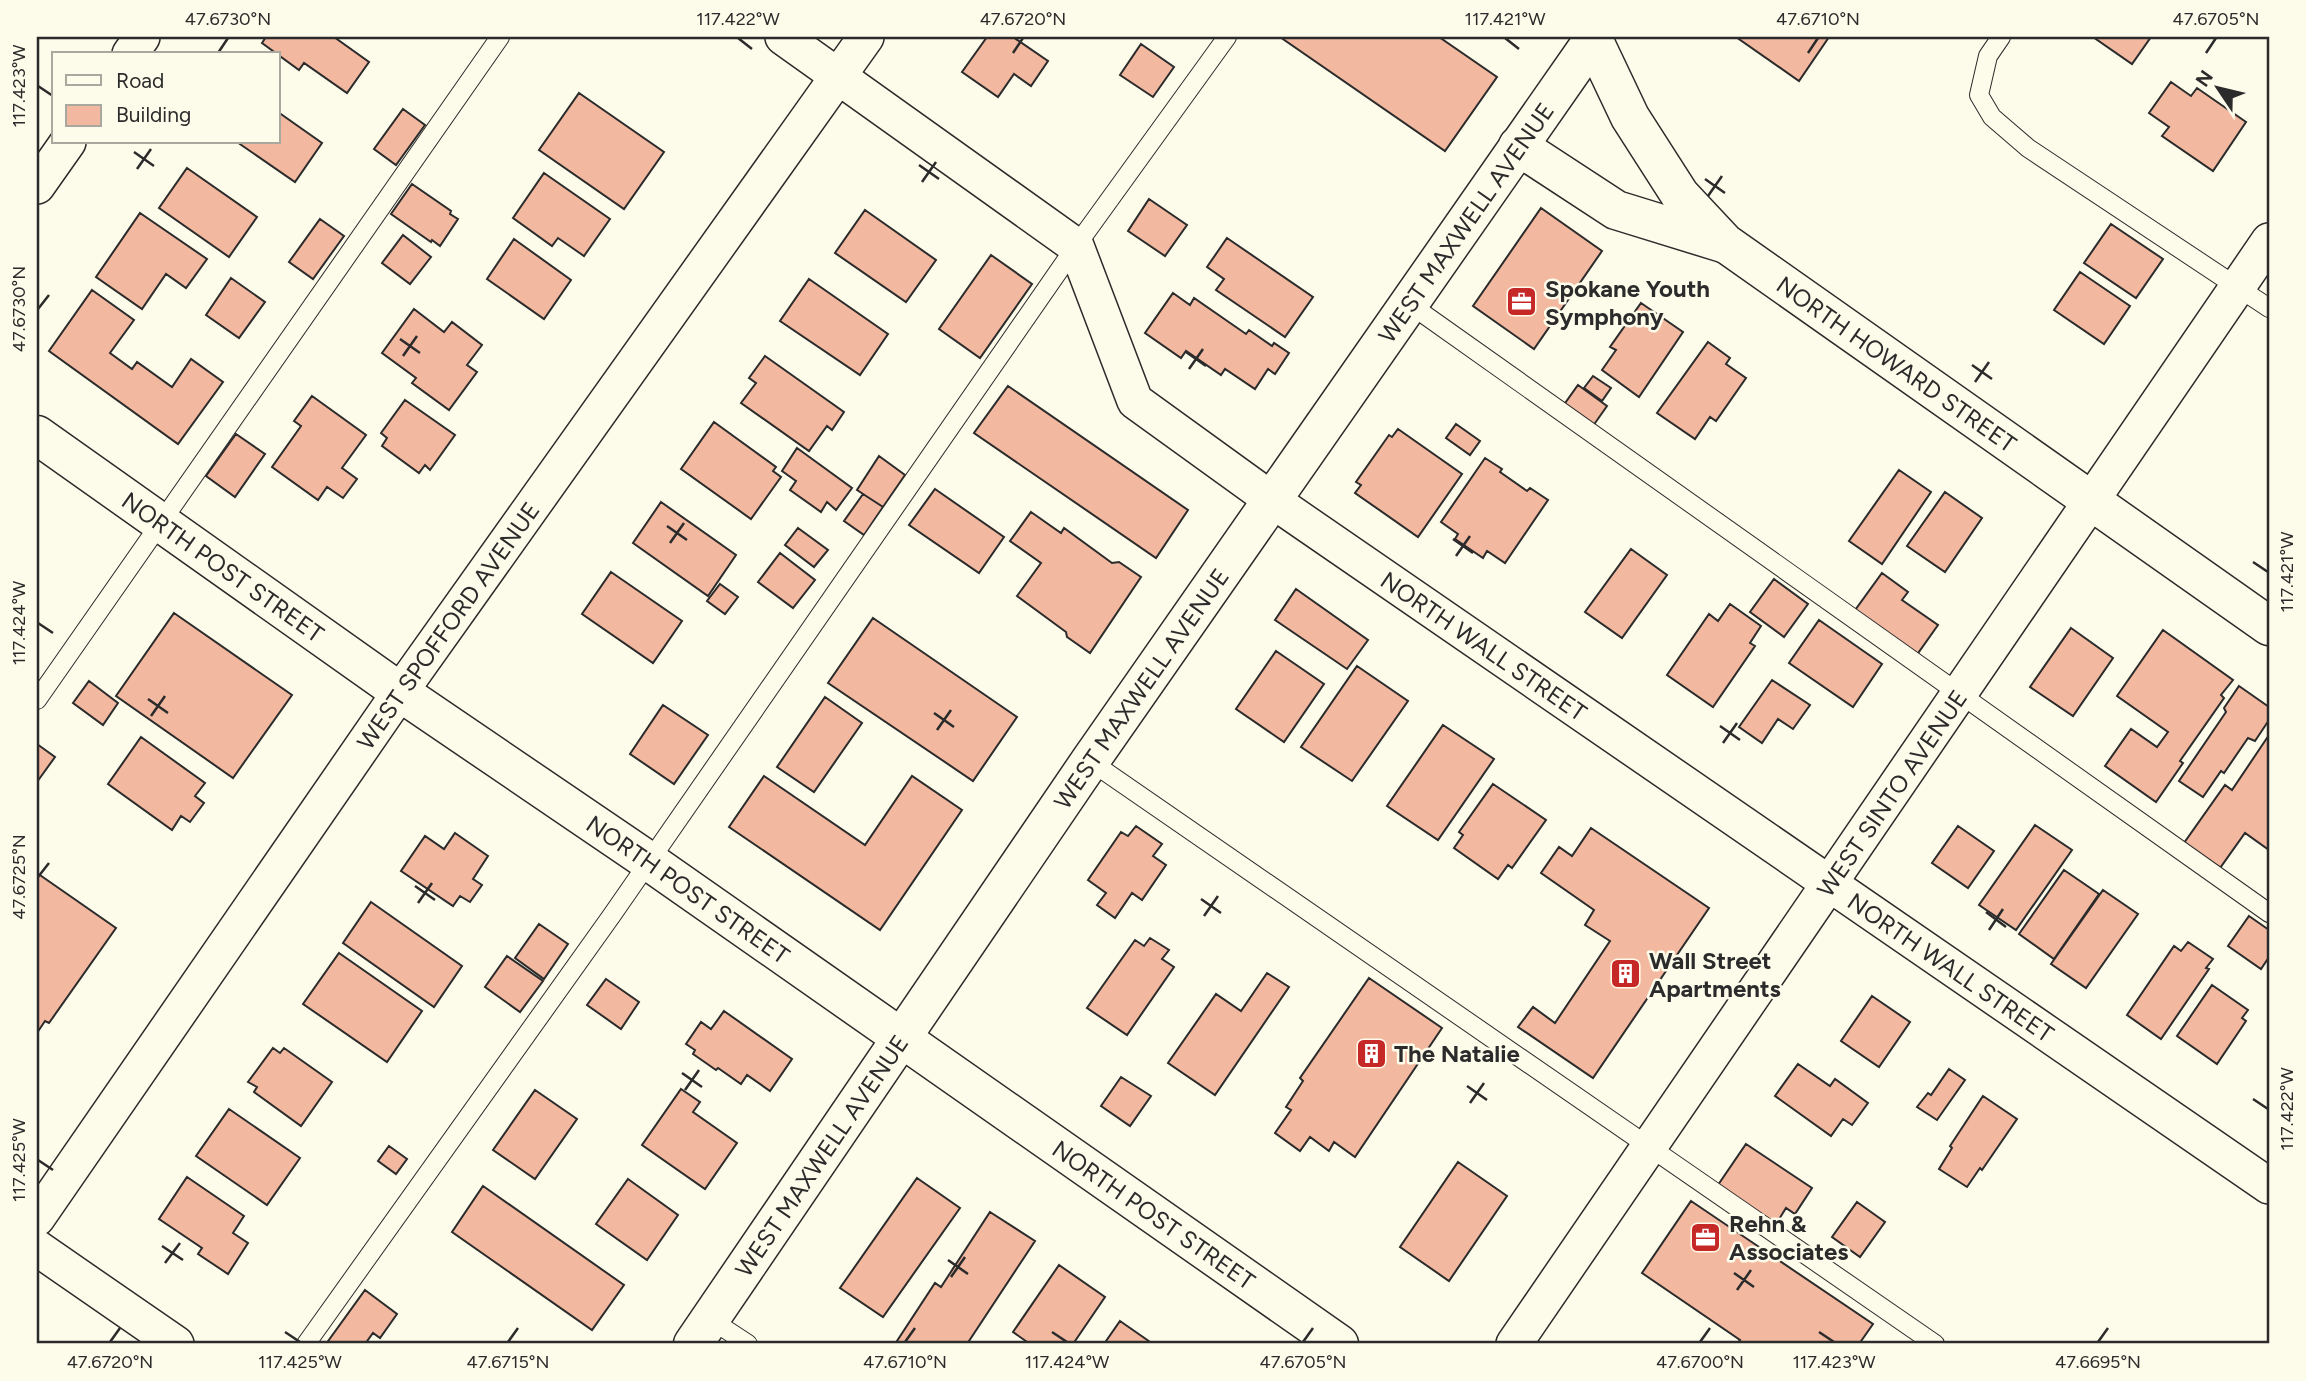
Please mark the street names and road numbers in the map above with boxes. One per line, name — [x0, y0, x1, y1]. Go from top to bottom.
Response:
street label: WEST MAXWELL AVENUE — [1372, 97, 1560, 348]
street label: NORTH HOWARD STREET — [1771, 270, 2022, 458]
street label: NORTH POST STREET — [117, 485, 330, 648]
street label: WEST SPOFFORD AVENUE — [350, 496, 545, 755]
street label: WEST MAXWELL AVENUE — [1047, 562, 1235, 814]
street label: NORTH WALL STREET — [1375, 565, 1592, 727]
street label: WEST SINTO AVENUE — [1811, 684, 1973, 902]
street label: NORTH POST STREET — [581, 809, 795, 970]
street label: NORTH WALL STREET — [1842, 886, 2060, 1048]
street label: WEST MAXWELL AVENUE — [729, 1029, 914, 1282]
street label: NORTH POST STREET — [1047, 1134, 1261, 1295]

